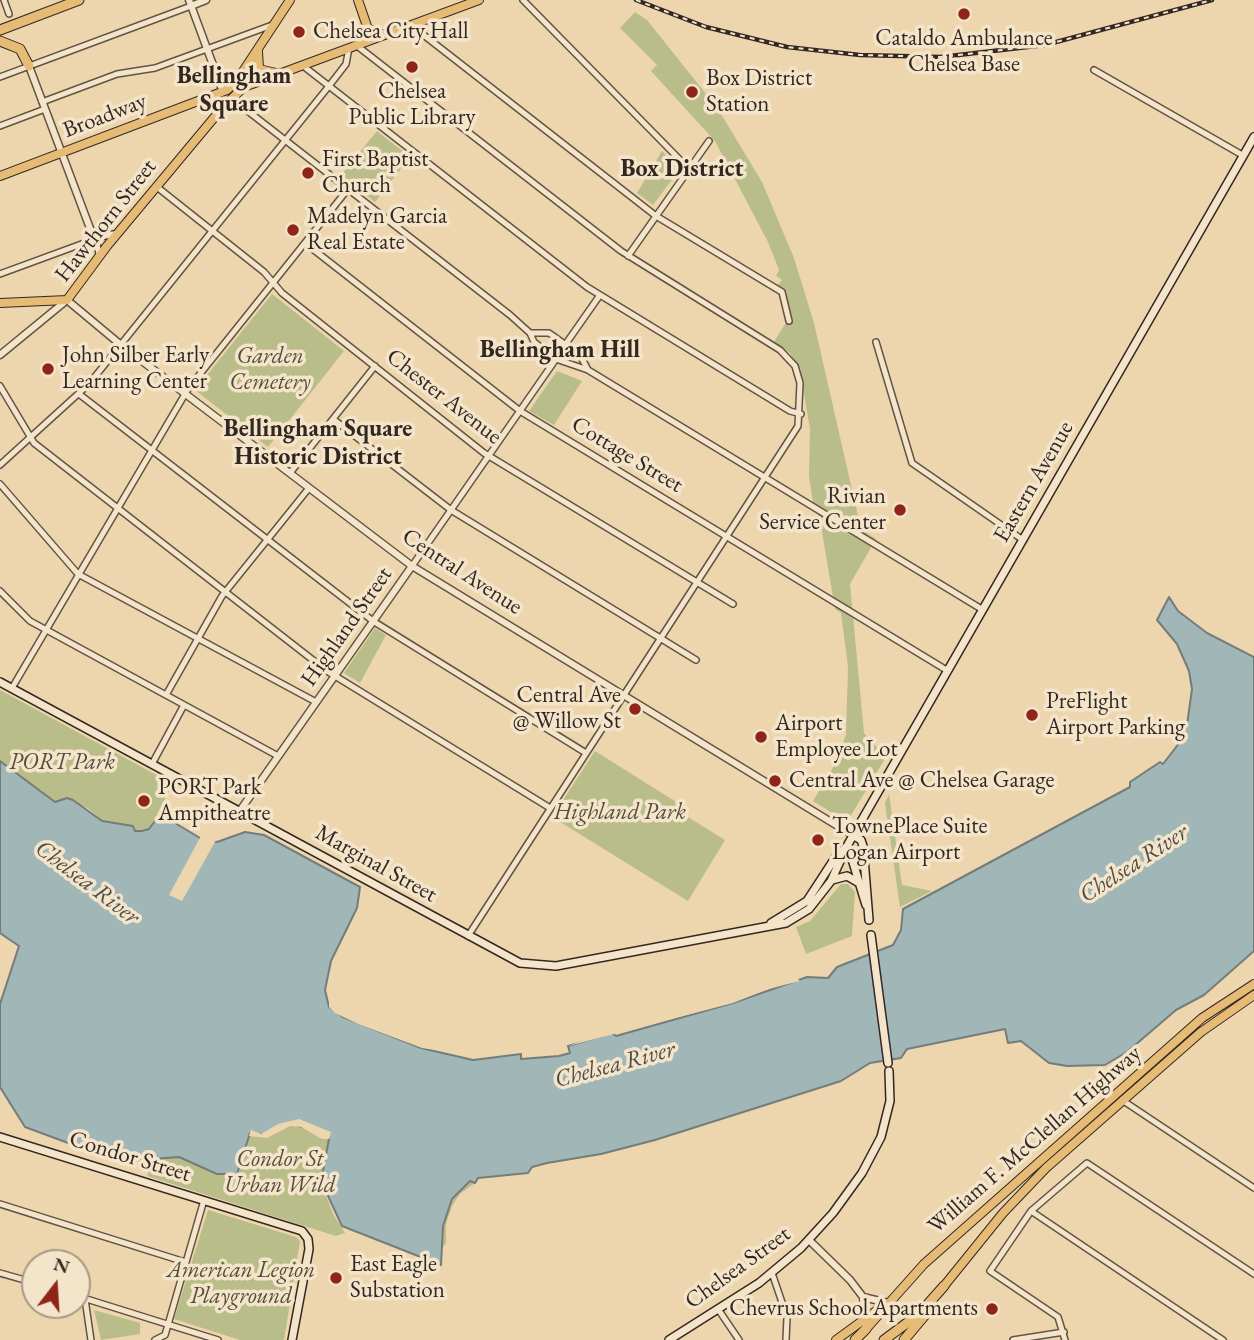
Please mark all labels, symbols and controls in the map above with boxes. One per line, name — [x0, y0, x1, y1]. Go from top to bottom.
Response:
marker: Cataldo Ambulance Chelsea Base — [956, 6, 972, 22]
place label: Chelsea City Hall — [313, 18, 469, 46]
marker: Chelsea City Hall — [291, 24, 307, 40]
place label: Cataldo Ambulance Chelsea Base — [875, 25, 1053, 79]
marker: Chelsea Public Library — [404, 59, 420, 75]
district label: Bellingham Square — [177, 62, 291, 118]
place label: Box District Station — [706, 65, 812, 119]
place label: Chelsea Public Library — [349, 78, 475, 132]
marker: Box District Station — [684, 84, 700, 100]
street label: Broadway — [59, 87, 151, 145]
place label: First Baptist Church — [322, 146, 428, 200]
street label: Hawthorn Street — [49, 154, 163, 288]
district label: Box District — [620, 155, 744, 183]
marker: First Baptist Church — [300, 165, 316, 181]
place label: Madelyn Garcia Real Estate — [307, 203, 447, 257]
marker: Madelyn Garcia Real Estate — [285, 222, 301, 238]
district label: Bellingham Hill — [480, 336, 640, 364]
place label: John Silber Early Learning Center — [62, 342, 209, 396]
park label: Garden Cemetery — [230, 343, 310, 397]
street label: Chester Avenue — [381, 343, 507, 451]
marker: John Silber Early Learning Center — [40, 361, 56, 377]
street label: Cottage Street — [566, 411, 688, 499]
district label: Bellingham Square Historic District — [224, 415, 412, 471]
street label: Eastern Avenue — [988, 416, 1080, 548]
place label: Rivian Service Center — [759, 483, 886, 537]
marker: Rivian Service Center — [892, 502, 908, 518]
street label: Central Avenue — [397, 523, 527, 621]
street label: Highland Street — [296, 562, 398, 692]
place label: Central Ave @ Willow St — [513, 682, 621, 736]
place label: PreFlight Airport Parking — [1046, 688, 1185, 742]
marker: Central Ave @ Willow St — [627, 701, 643, 717]
marker: PreFlight Airport Parking — [1024, 707, 1040, 723]
place label: Airport Employee Lot — [775, 710, 898, 764]
marker: Airport Employee Lot — [753, 729, 769, 745]
park label: PORT Park — [9, 749, 115, 777]
place label: Central Ave @ Chelsea Garage — [789, 767, 1054, 795]
marker: Central Ave @ Chelsea Garage — [767, 773, 783, 789]
place label: PORT Park Ampitheatre — [158, 774, 270, 828]
marker: PORT Park Ampitheatre — [136, 793, 152, 809]
park label: Highland Park — [554, 799, 686, 827]
place label: TownePlace Suite Logan Airport — [832, 813, 987, 867]
water label: Chelsea River — [1074, 818, 1194, 910]
street label: Marginal Street — [310, 819, 442, 909]
marker: TownePlace Suite Logan Airport — [810, 832, 826, 848]
water label: Chelsea River — [29, 834, 145, 932]
water label: Chelsea River — [552, 1035, 678, 1095]
street label: William F. McClellan Highway — [923, 1040, 1147, 1240]
street label: Condor Street — [66, 1125, 194, 1189]
park label: Condor St Urban Wild — [224, 1146, 336, 1200]
street label: Chelsea Street — [680, 1221, 796, 1315]
north arrow — [21, 1249, 91, 1319]
text: N — [51, 1251, 73, 1280]
place label: East Eagle Substation — [350, 1251, 445, 1305]
park label: American Legion Playground — [167, 1257, 315, 1311]
marker: East Eagle Substation — [328, 1270, 344, 1286]
place label: Chevrus School Apartments — [729, 1295, 978, 1323]
marker: Chevrus School Apartments — [984, 1301, 1000, 1317]

